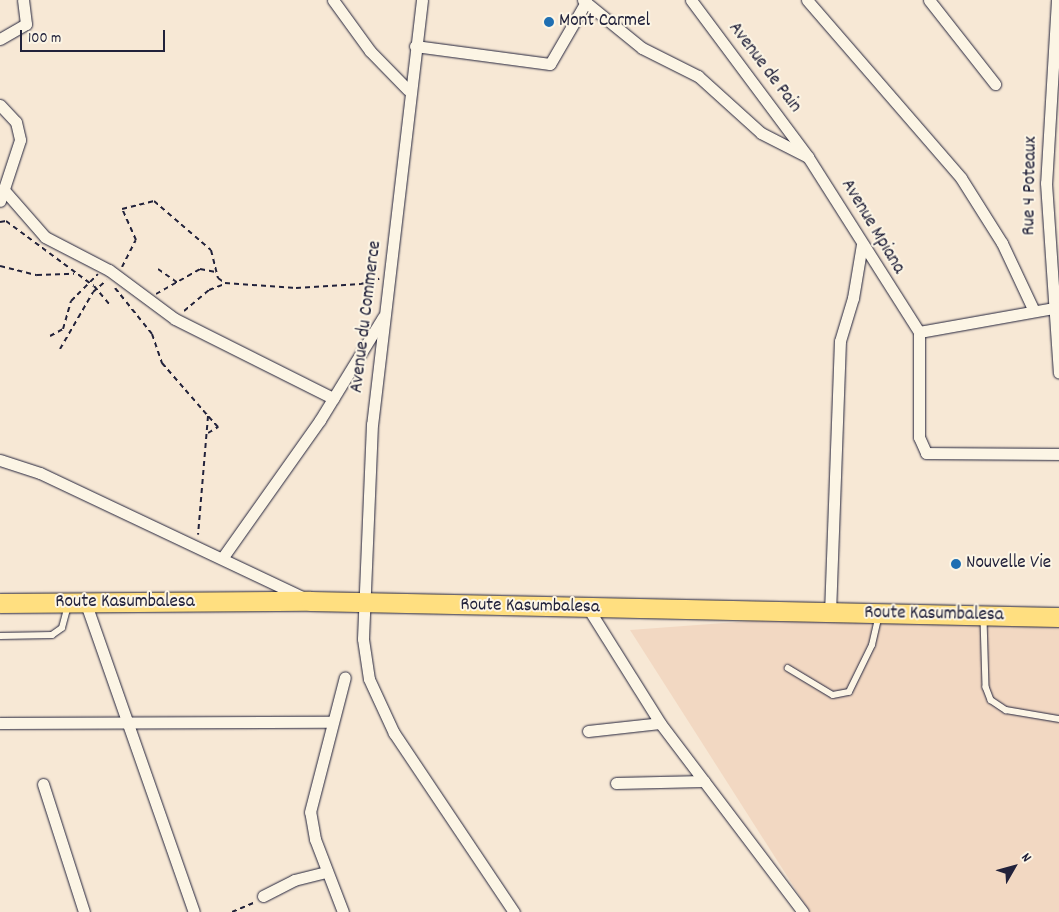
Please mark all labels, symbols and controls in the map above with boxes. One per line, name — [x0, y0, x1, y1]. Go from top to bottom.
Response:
place label: Mont Carmel — [559, 11, 650, 33]
marker: Mont Carmel — [543, 16, 555, 28]
street label: Avenue de Pain — [722, 18, 806, 118]
scale bar — [22, 20, 168, 52]
text: 100 m — [28, 28, 61, 50]
street label: Rue 4 Poteaux — [1019, 136, 1043, 236]
street label: Avenue Mpiana — [835, 176, 909, 278]
street label: Avenue du Commerce — [346, 240, 388, 394]
place label: Nouvelle Vie — [966, 553, 1051, 575]
marker: Nouvelle Vie — [950, 558, 962, 570]
street label: Route Kasumbalesa — [55, 592, 195, 614]
street label: Route Kasumbalesa — [460, 594, 600, 620]
street label: Route Kasumbalesa — [864, 602, 1004, 628]
north arrow — [989, 842, 1039, 892]
text: N — [1016, 849, 1036, 867]

